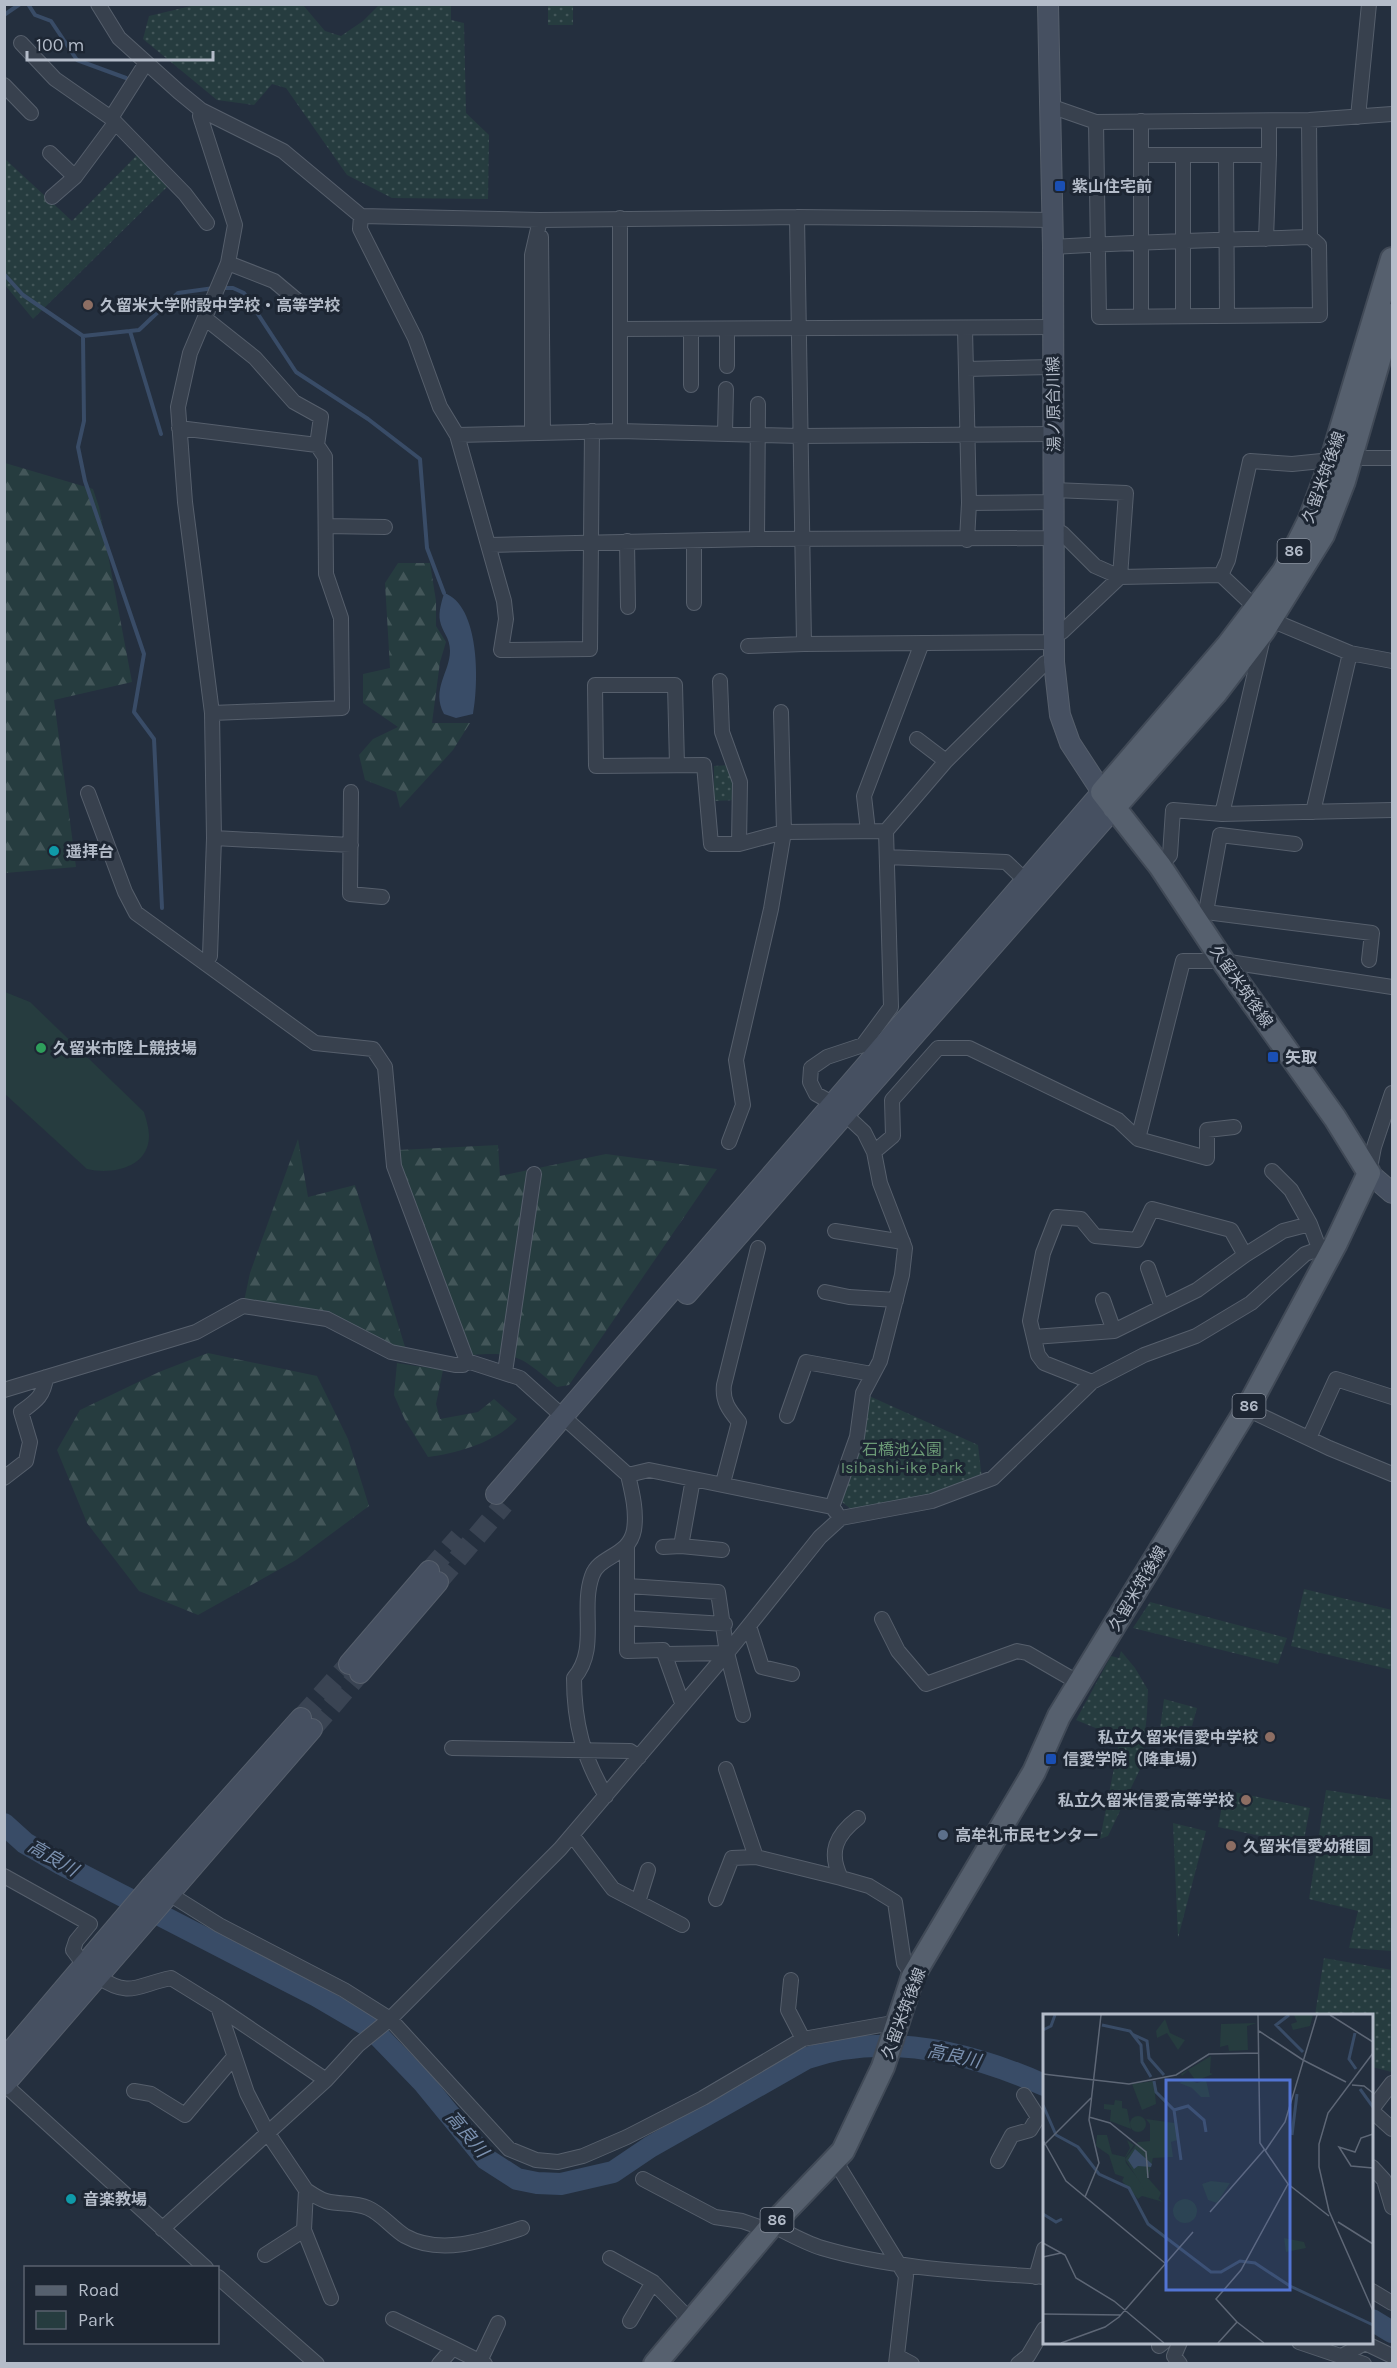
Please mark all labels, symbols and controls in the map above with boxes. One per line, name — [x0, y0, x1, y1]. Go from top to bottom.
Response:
scale bar — [27, 24, 213, 62]
text: 100 m — [36, 34, 84, 56]
place label: 紫山住宅前 — [1072, 177, 1152, 196]
marker: 紫山住宅前 — [1053, 179, 1067, 193]
place label: 久留米大学附設中学校・高等学校 — [100, 296, 340, 315]
marker: 久留米大学附設中学校・高等学校 — [81, 298, 95, 312]
street label: 湯ノ原合川線 — [1043, 356, 1064, 452]
street label: 久留米筑後線 — [1298, 429, 1349, 526]
road number: 86 — [1278, 539, 1310, 563]
place label: 遥拝台 — [66, 842, 114, 861]
marker: 遥拝台 — [47, 844, 61, 858]
street label: 久留米筑後線 — [1206, 942, 1277, 1031]
place label: 久留米市陸上競技場 — [53, 1039, 197, 1058]
marker: 久留米市陸上競技場 — [34, 1041, 48, 1055]
place label: 矢取 — [1285, 1048, 1317, 1067]
marker: 矢取 — [1266, 1050, 1280, 1064]
road number: 86 — [1232, 1394, 1266, 1418]
park label: 石橋池公園 Isibashi-ike Park — [841, 1440, 963, 1477]
street label: 久留米筑後線 — [1105, 1542, 1170, 1634]
place label: 私立久留米信愛中学校 — [1098, 1728, 1258, 1747]
marker: 私立久留米信愛中学校 — [1263, 1730, 1277, 1744]
place label: 信愛学院（降車場） — [1062, 1750, 1207, 1769]
marker: 信愛学院（降車場） — [1044, 1752, 1058, 1766]
place label: 私立久留米信愛高等学校 — [1058, 1791, 1234, 1810]
marker: 私立久留米信愛高等学校 — [1239, 1793, 1253, 1807]
place label: 高牟礼市民センター — [955, 1826, 1099, 1845]
marker: 高牟礼市民センター — [936, 1828, 950, 1842]
water label: 高良川 — [24, 1835, 84, 1882]
place label: 久留米信愛幼稚園 — [1243, 1837, 1371, 1856]
marker: 久留米信愛幼稚園 — [1224, 1839, 1238, 1853]
street label: 久留米筑後線 — [877, 1965, 930, 2061]
inset map — [1043, 2014, 1373, 2344]
water label: 高良川 — [925, 2040, 985, 2073]
water label: 高良川 — [441, 2106, 494, 2163]
place label: 音楽教場 — [83, 2190, 147, 2209]
marker: 音楽教場 — [64, 2192, 78, 2206]
road number: 86 — [760, 2208, 794, 2232]
legend — [24, 2266, 219, 2344]
text: Road — [78, 2279, 119, 2301]
text: Park — [78, 2309, 115, 2331]

